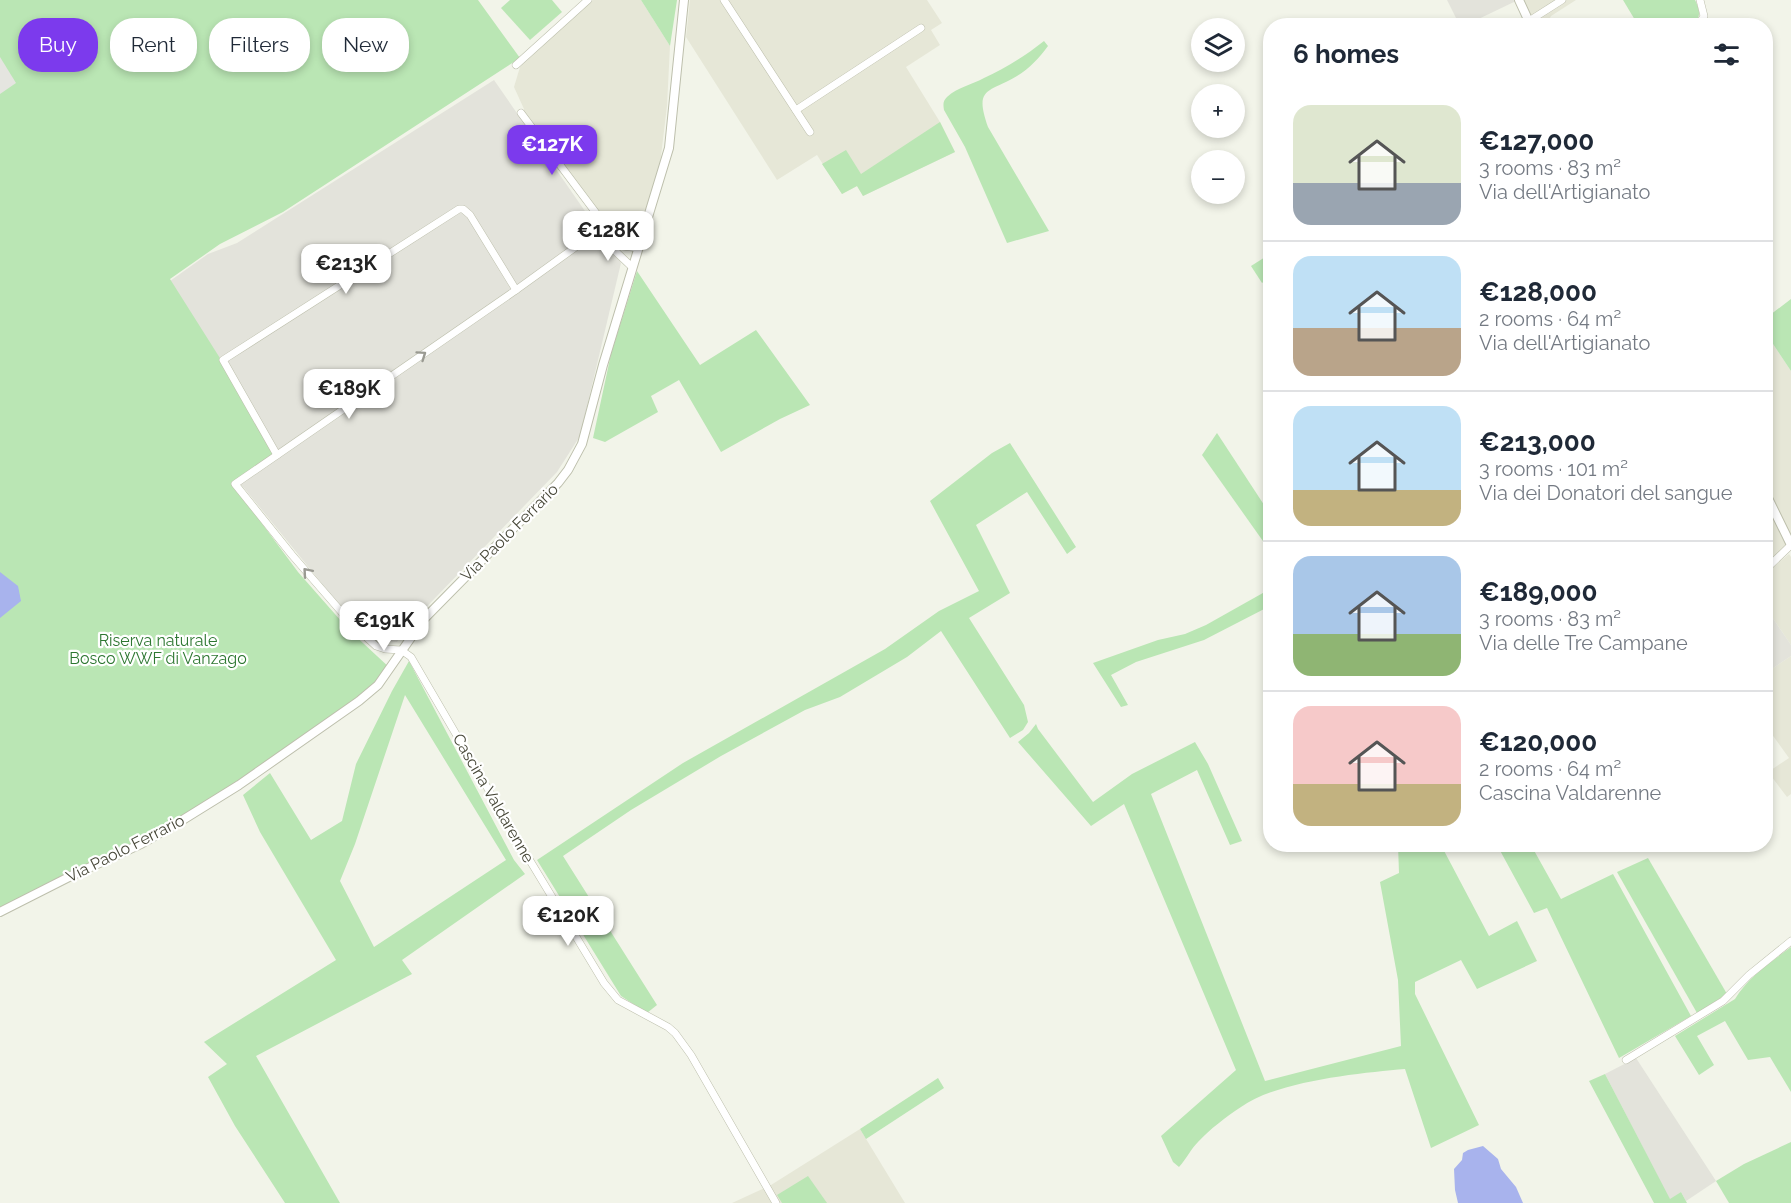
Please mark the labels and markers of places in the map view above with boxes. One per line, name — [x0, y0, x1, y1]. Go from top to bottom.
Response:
pin: €127K — [510, 125, 594, 176]
pin: €128K — [566, 211, 650, 262]
pin: €213K — [304, 244, 388, 295]
pin: €189K — [307, 369, 391, 420]
pin: €191K — [342, 601, 426, 652]
pin: €120K — [526, 896, 610, 947]

